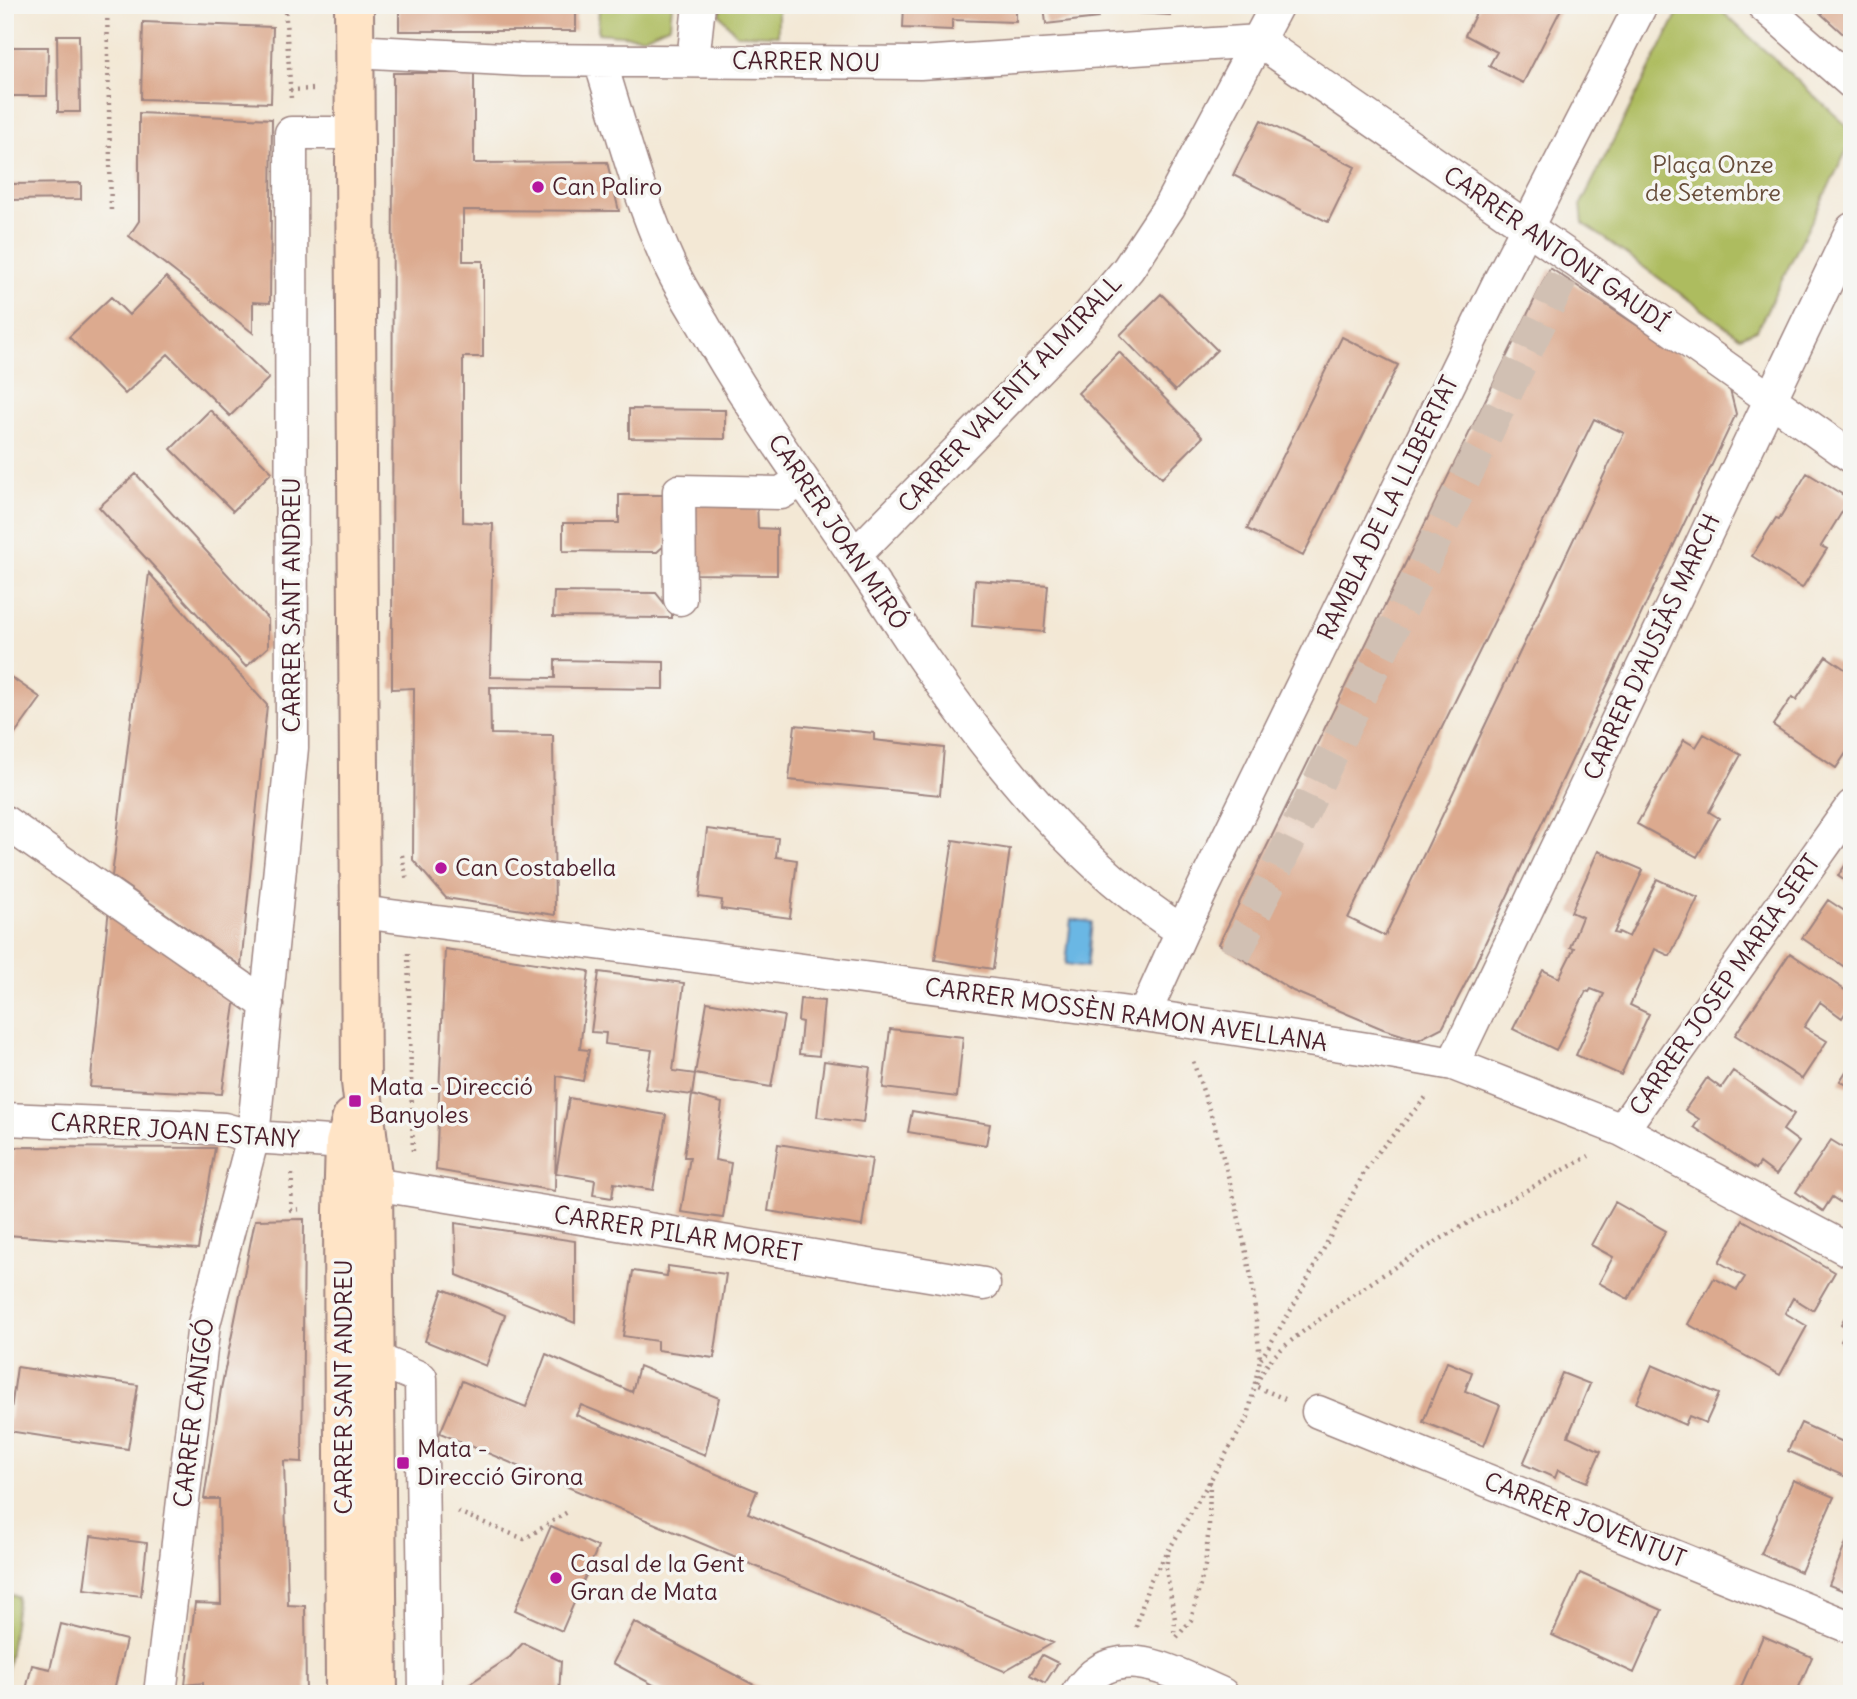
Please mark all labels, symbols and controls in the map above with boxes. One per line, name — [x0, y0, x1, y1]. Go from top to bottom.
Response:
street label: CARRER NOU — [732, 45, 880, 77]
park label: Plaça Onze de Setembre — [1645, 149, 1781, 207]
street label: CARRER ANTONI GAUDÍ — [1438, 159, 1675, 337]
place label: Can Paliro — [552, 171, 662, 201]
marker: Can Paliro — [530, 179, 546, 195]
street label: CARRER VALENTÍ ALMIRALL — [891, 268, 1127, 518]
street label: RAMBLA DE LA LLIBERTAT — [1310, 370, 1464, 645]
street label: CARRER JOAN MIRÓ — [762, 428, 915, 635]
street label: CARRER SANT ANDREU — [276, 477, 306, 733]
street label: CARRER D'AUSIÀS MARCH — [1576, 509, 1726, 785]
street label: CARRER JOSEP MARIA SERT — [1622, 848, 1826, 1121]
place label: Can Costabella — [455, 852, 616, 882]
marker: Can Costabella — [433, 860, 449, 876]
street label: CARRER MOSSÈN RAMON AVELLANA — [923, 971, 1329, 1057]
place label: Mata - Direcció Banyoles — [369, 1071, 533, 1129]
marker: Mata - Direcció Banyoles — [347, 1093, 363, 1109]
street label: CARRER JOAN ESTANY — [49, 1106, 301, 1154]
street label: CARRER PILAR MORET — [552, 1199, 804, 1267]
street label: CARRER SANT ANDREU — [328, 1259, 358, 1515]
street label: CARRER CANIGÓ — [167, 1316, 220, 1509]
place label: Mata - Direcció Girona — [417, 1433, 584, 1491]
marker: Mata - Direcció Girona — [395, 1455, 411, 1471]
street label: CARRER JOVENTUT — [1480, 1465, 1691, 1573]
place label: Casal de la Gent Gran de Mata — [570, 1548, 744, 1606]
marker: Casal de la Gent Gran de Mata — [548, 1570, 564, 1586]

